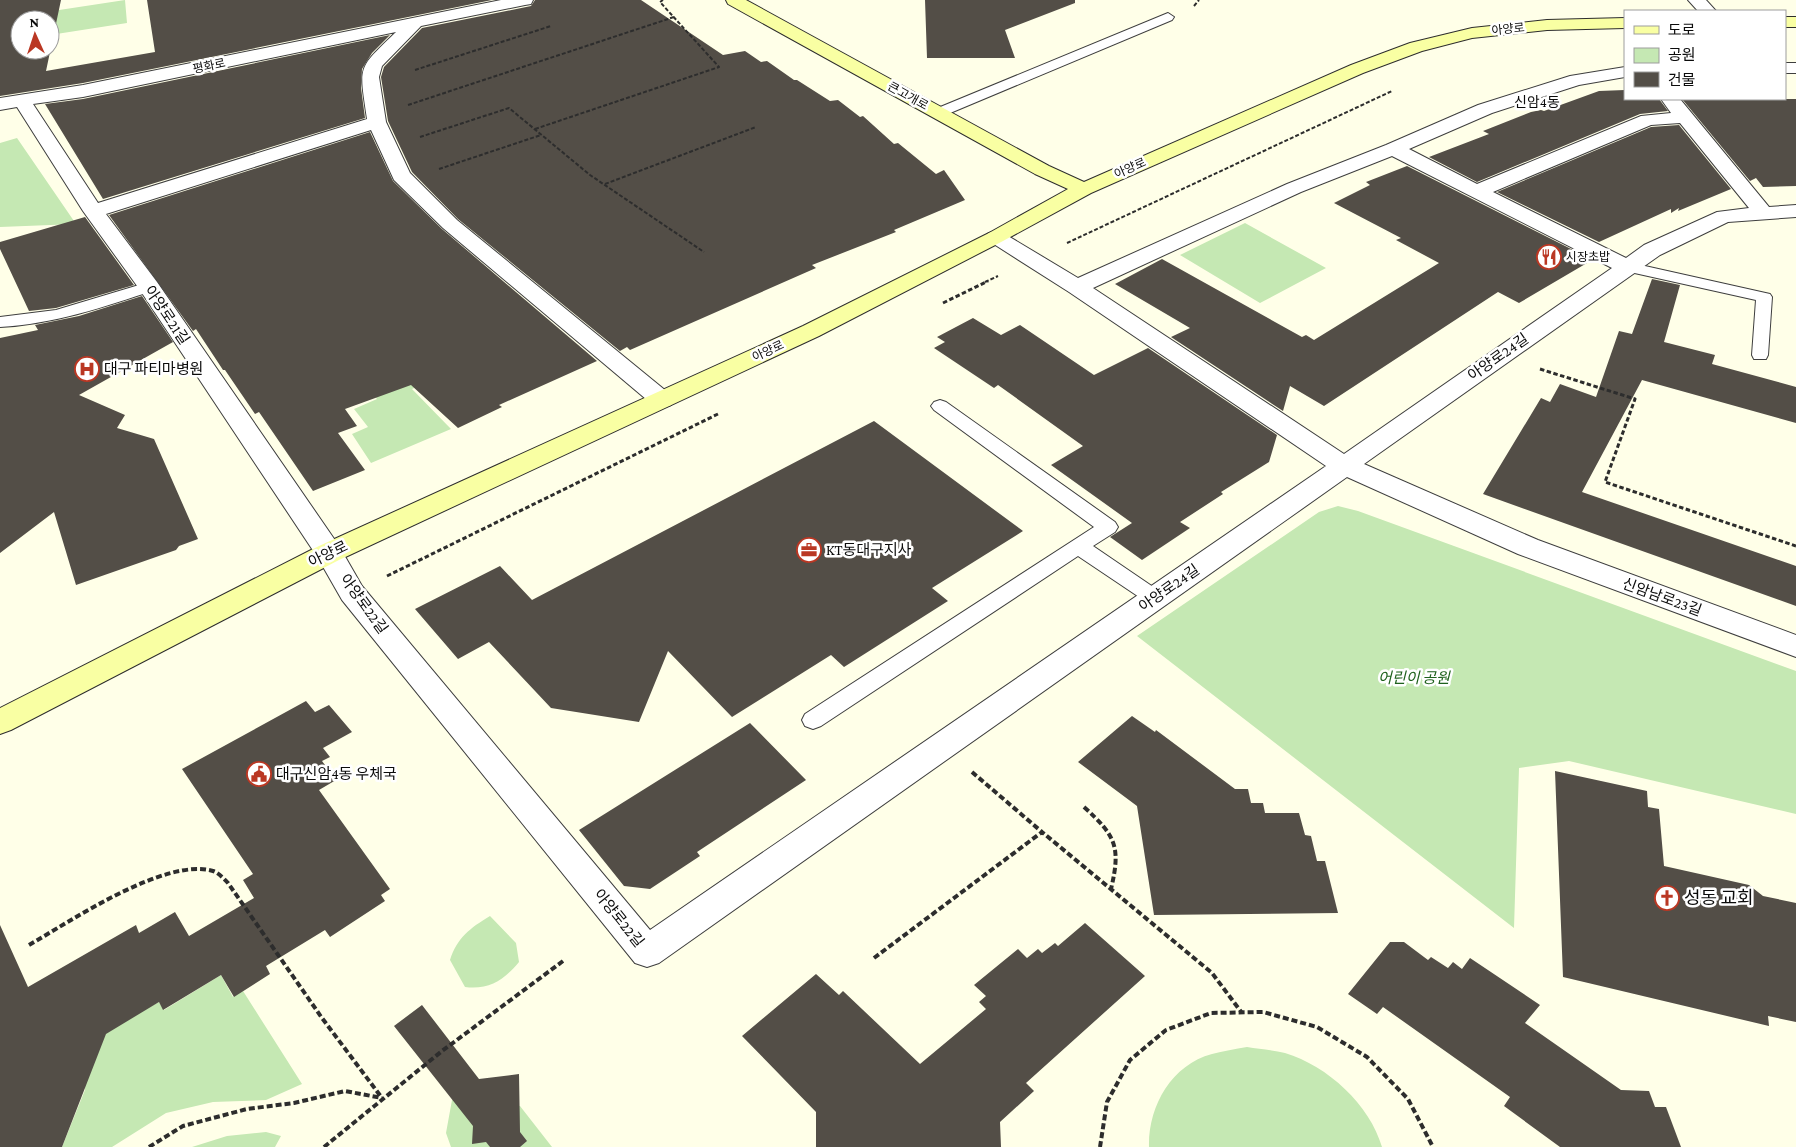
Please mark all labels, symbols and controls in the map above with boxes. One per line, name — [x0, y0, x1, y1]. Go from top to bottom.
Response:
north arrow — [10, 10, 60, 60]
legend — [1624, 10, 1786, 100]
text: N — [29, 14, 40, 30]
street label: 아양로 — [1491, 20, 1525, 38]
text: 도로 — [1668, 22, 1696, 38]
text: 공원 — [1668, 47, 1696, 63]
street label: 평화로 — [191, 56, 227, 76]
text: 건물 — [1668, 72, 1696, 88]
street label: 큰고개로 — [885, 79, 931, 113]
district label: 신암4동 — [1514, 94, 1560, 110]
street label: 아양로 — [1112, 155, 1148, 181]
restaurant icon: 시장초밥 — [1536, 244, 1562, 270]
place label: 시장초밥 — [1566, 250, 1610, 264]
street label: 아양로21길 — [142, 283, 192, 347]
street label: 아양로24길 — [1465, 330, 1531, 384]
street label: 아양로 — [750, 338, 786, 364]
hospital icon: 대구 파티마병원 — [74, 356, 100, 382]
place label: 대구 파티마병원 — [104, 361, 203, 377]
office icon: KT동대구지사 — [796, 537, 822, 563]
street label: 아양로 — [306, 538, 350, 570]
place label: KT동대구지사 — [826, 542, 912, 558]
street label: 아양로24길 — [1136, 561, 1202, 615]
street label: 아양로22길 — [337, 571, 391, 637]
street label: 신암남로23길 — [1620, 575, 1704, 619]
park label: 어린이 공원 — [1378, 670, 1451, 686]
public building icon: 대구신암4동 우체국 — [246, 761, 272, 787]
place label: 대구신암4동 우체국 — [276, 766, 397, 782]
church icon: 성동 교회 — [1654, 885, 1680, 911]
street label: 아양로22길 — [591, 886, 647, 950]
place label: 성동 교회 — [1684, 888, 1754, 908]

